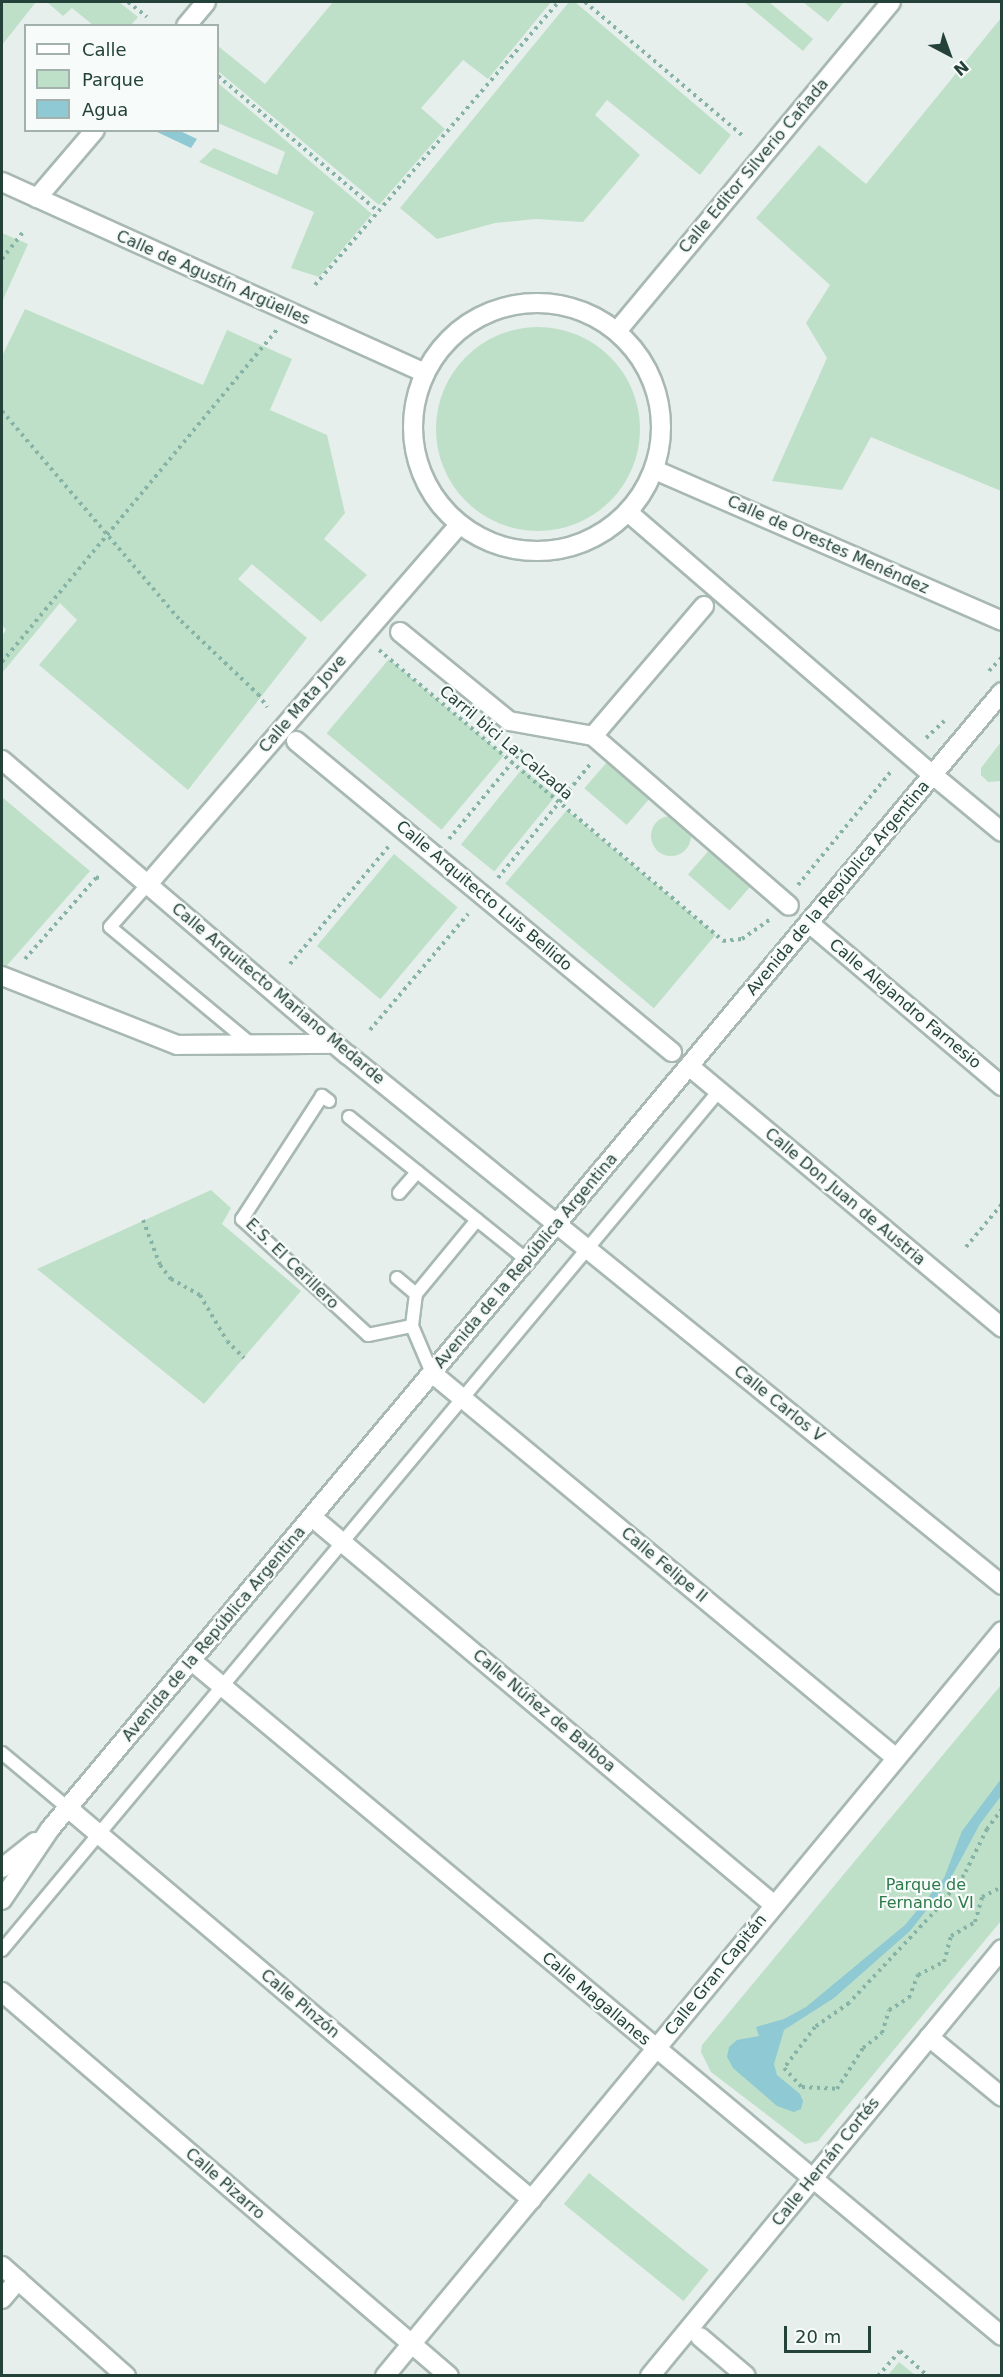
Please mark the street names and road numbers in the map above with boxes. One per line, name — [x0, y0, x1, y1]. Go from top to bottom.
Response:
street label: Calle Editor Silverio Cañada — [675, 75, 833, 257]
street label: Calle de Agustín Argüelles — [113, 227, 313, 329]
street label: Calle de Orestes Menéndez — [724, 492, 932, 598]
street label: Calle Mata Jove — [255, 651, 351, 757]
street label: Carril bici La Calzada — [435, 682, 577, 804]
street label: Avenida de la República Argentina — [742, 777, 934, 999]
street label: Calle Arquitecto Luis Bellido — [392, 817, 576, 975]
street label: Calle Arquitecto Mariano Medarde — [168, 899, 388, 1089]
street label: Calle Alejandro Farnesio — [825, 935, 985, 1073]
street label: Calle Don Juan de Austria — [761, 1124, 929, 1270]
street label: Avenida de la República Argentina — [430, 1150, 622, 1372]
street label: E.S. El Cerillero — [241, 1215, 343, 1313]
street label: Calle Carlos V — [730, 1362, 828, 1446]
street label: Avenida de la República Argentina — [118, 1523, 310, 1745]
street label: Calle Felipe II — [617, 1523, 711, 1607]
street label: Calle Núñez de Balboa — [469, 1646, 619, 1776]
street label: Calle Gran Capitán — [661, 1910, 771, 2040]
street label: Calle Magallanes — [538, 1948, 654, 2050]
street label: Calle Pinzón — [257, 1965, 343, 2043]
street label: Calle Hernán Cortés — [768, 2094, 884, 2230]
street label: Calle Pizarro — [181, 2144, 269, 2224]

